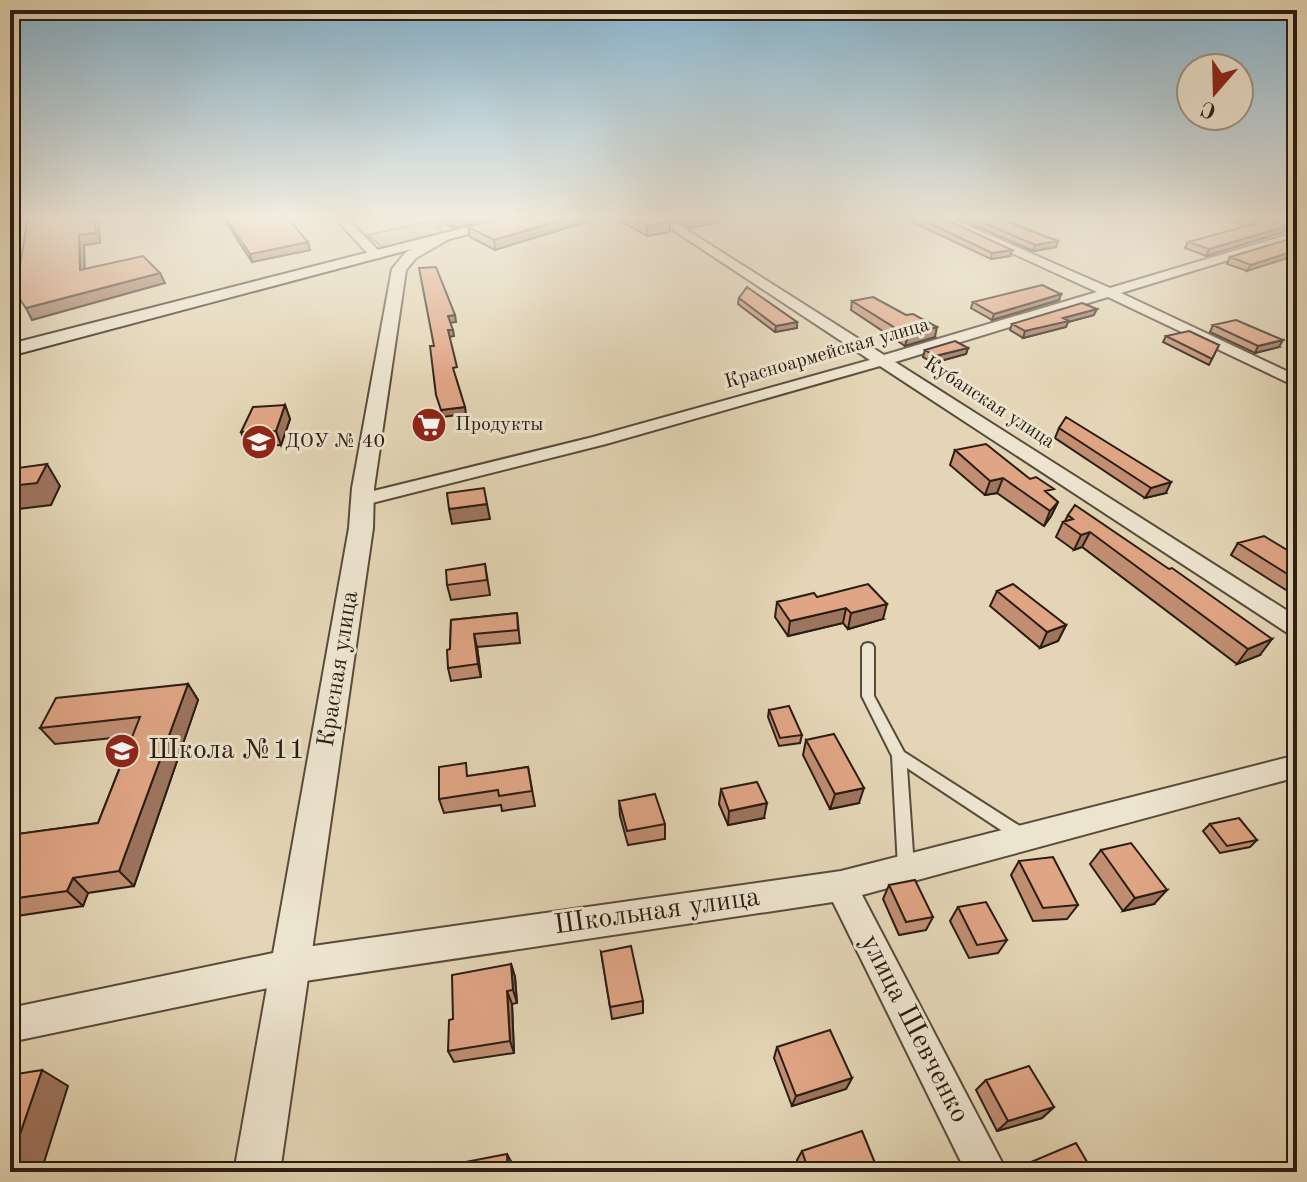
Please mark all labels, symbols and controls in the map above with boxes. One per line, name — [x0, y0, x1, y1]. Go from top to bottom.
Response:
north arrow — [1175, 52, 1255, 132]
text: С — [1198, 96, 1219, 122]
street label: Красноармейская улица — [722, 315, 932, 393]
street label: Кубанская улица — [920, 353, 1058, 453]
supermarket icon: Продукты — [410, 406, 448, 444]
place label: Продукты — [455, 415, 544, 435]
school or university icon: ДОУ № 40 — [240, 423, 278, 461]
place label: ДОУ № 40 — [285, 432, 385, 452]
street label: Красная улица — [315, 589, 363, 749]
school or university icon: Школа №11 — [103, 732, 141, 770]
place label: Школа №11 — [148, 737, 305, 765]
street label: Школьная улица — [552, 884, 762, 940]
street label: улица Шевченко — [855, 931, 973, 1127]

